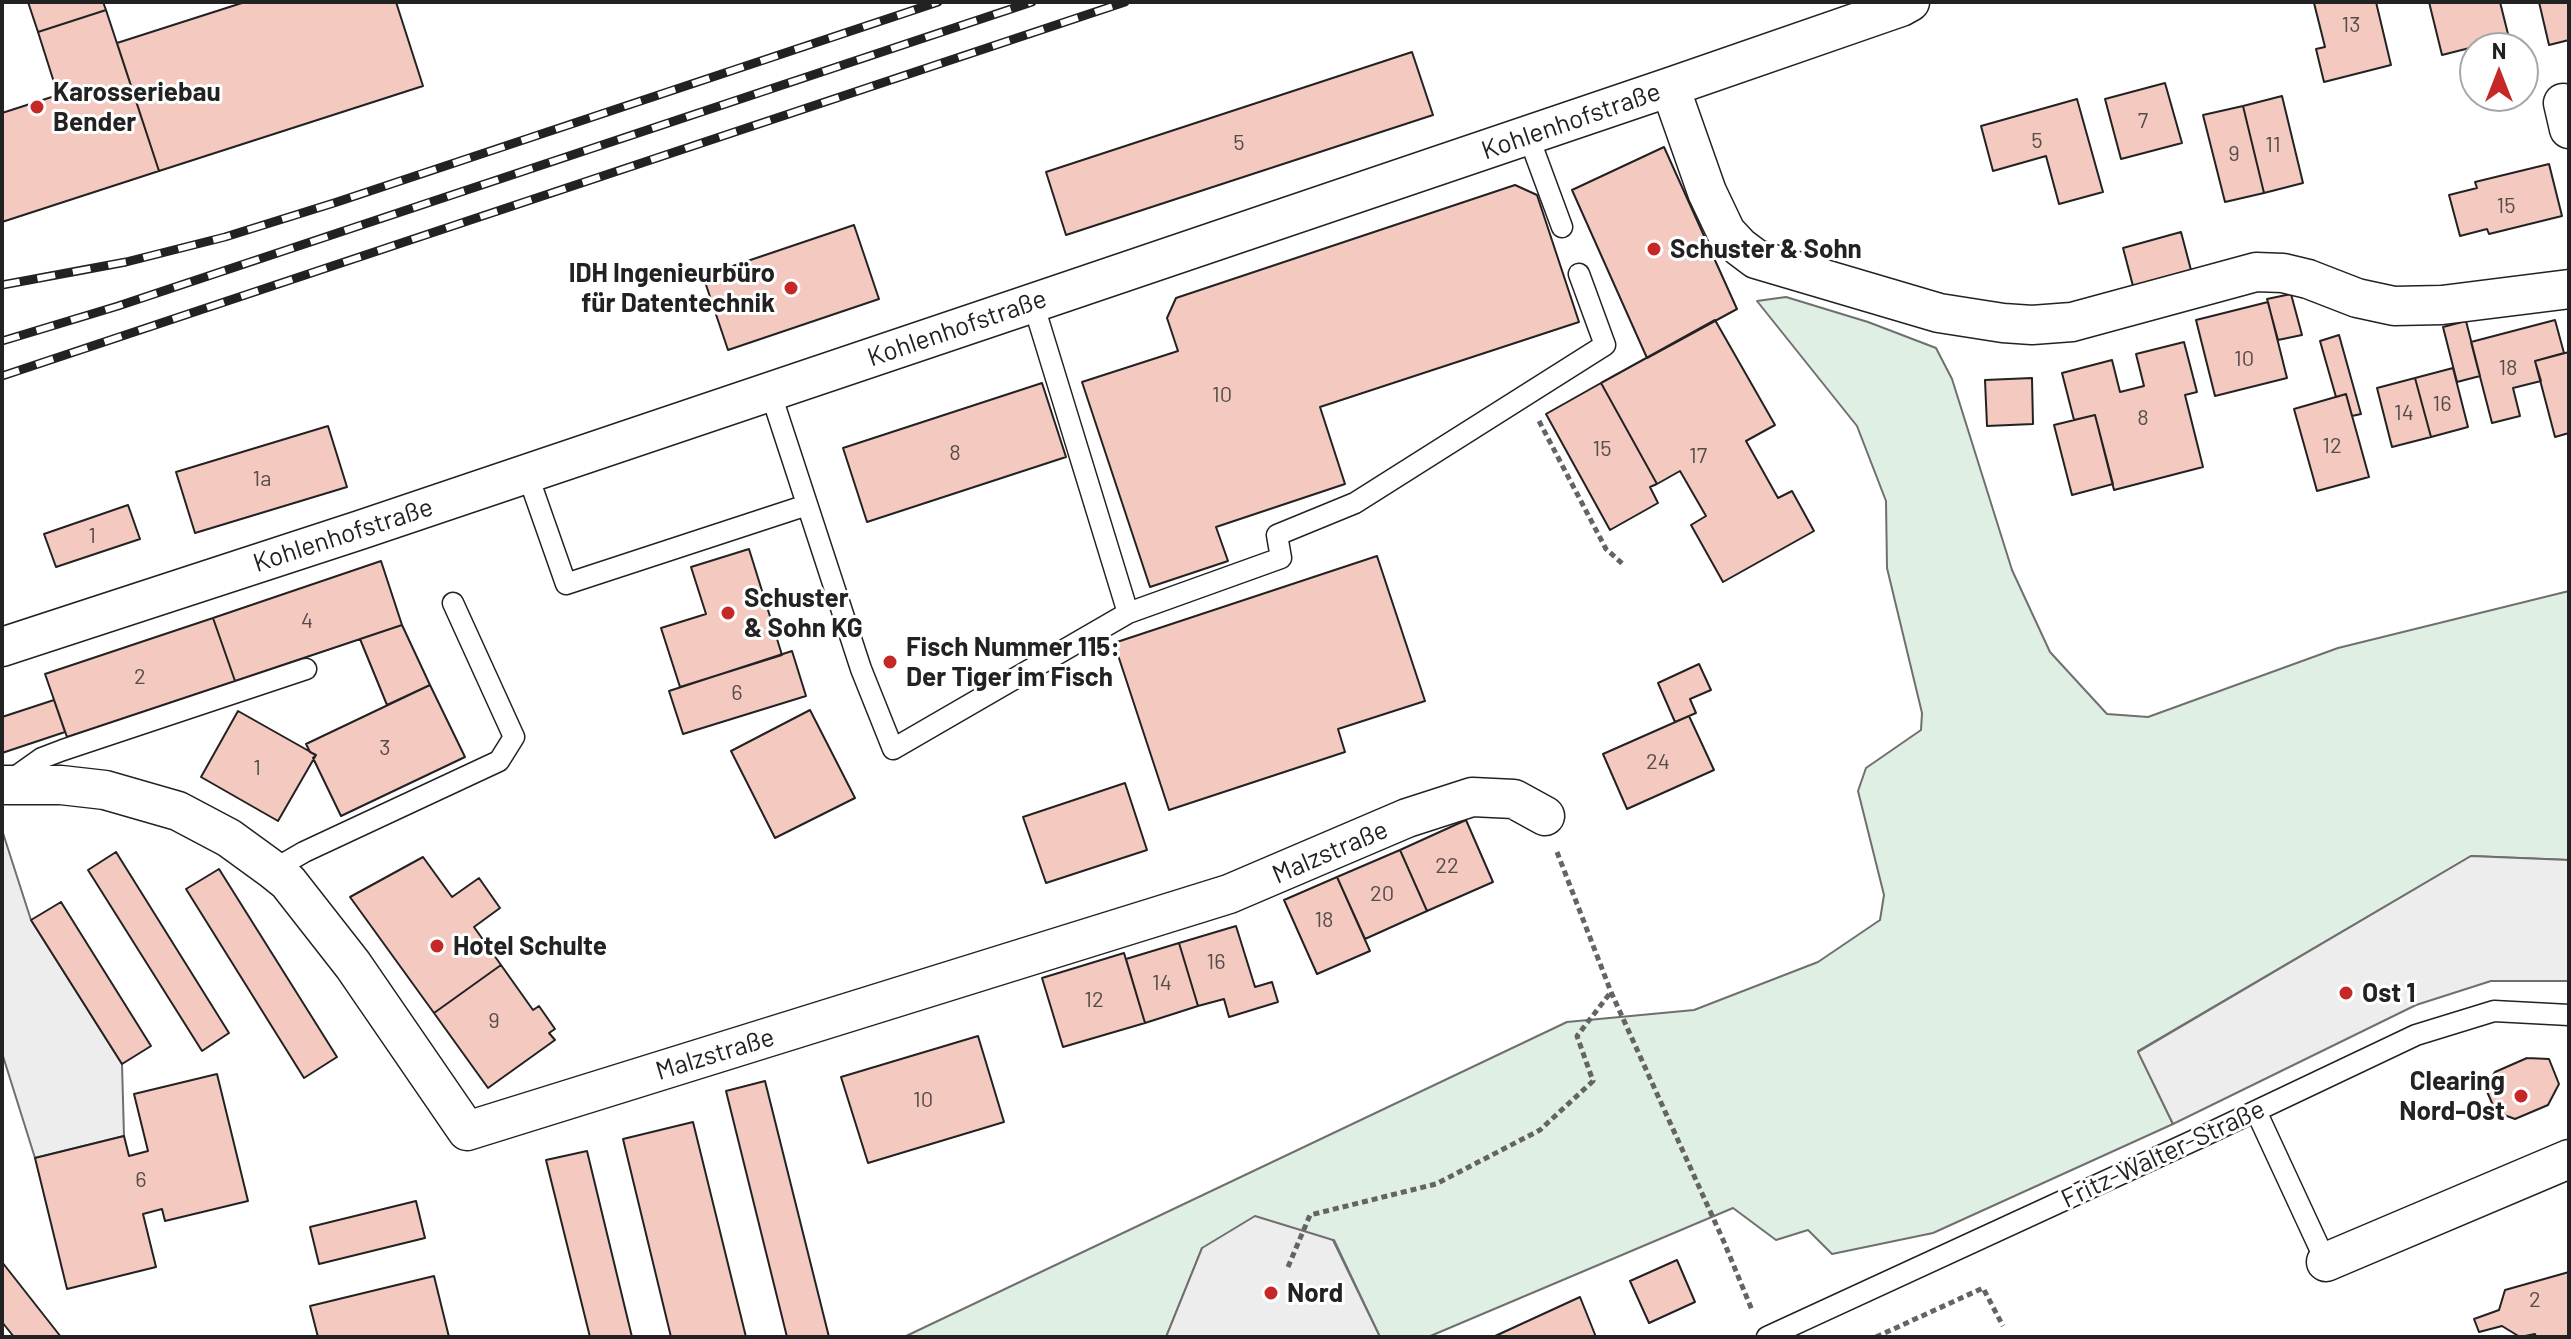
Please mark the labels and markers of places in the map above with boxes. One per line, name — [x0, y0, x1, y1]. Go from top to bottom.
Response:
place label: Karosseriebau Bender — [53, 76, 221, 138]
marker: Karosseriebau Bender — [28, 98, 46, 116]
place label: Schuster & Sohn — [1670, 233, 1862, 265]
marker: Schuster & Sohn — [1645, 240, 1663, 258]
place label: IDH Ingenieurbüro für Datentechnik — [569, 257, 775, 318]
marker: IDH Ingenieurbüro für Datentechnik — [782, 279, 800, 297]
place label: Schuster & Sohn KG — [744, 582, 863, 644]
marker: Schuster & Sohn KG — [719, 604, 737, 622]
place label: Fisch Nummer 115: Der Tiger im Fisch — [906, 631, 1120, 692]
marker: Fisch Nummer 115: Der Tiger im Fisch — [881, 653, 899, 671]
place label: Hotel Schulte — [453, 930, 607, 962]
marker: Hotel Schulte — [428, 937, 446, 955]
place label: Ost 1 — [2362, 977, 2415, 1009]
marker: Ost 1 — [2337, 984, 2355, 1002]
place label: Clearing Nord-Ost — [2399, 1065, 2505, 1126]
marker: Clearing Nord-Ost — [2512, 1087, 2530, 1105]
place label: Nord — [1287, 1277, 1343, 1309]
marker: Nord — [1262, 1284, 1280, 1302]

